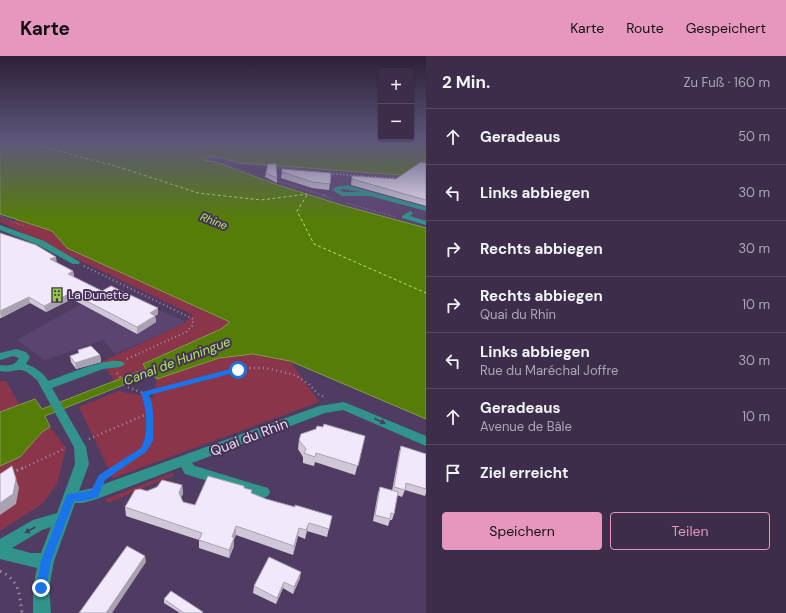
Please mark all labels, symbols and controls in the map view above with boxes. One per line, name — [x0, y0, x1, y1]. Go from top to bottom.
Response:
text: Karte — [20, 16, 70, 41]
text: Karte — [570, 19, 604, 37]
text: Route — [626, 19, 664, 37]
text: Gespeichert — [686, 19, 766, 37]
map controls — [378, 68, 414, 140]
button: + — [378, 68, 414, 104]
text: 2 Min. — [442, 71, 490, 93]
text: Zu Fuß · 160 m — [683, 74, 770, 91]
button: − — [378, 104, 414, 140]
icon: ahead — [442, 126, 464, 148]
text: Geradeaus — [480, 127, 561, 147]
text: 50 m — [738, 128, 770, 145]
icon: left — [442, 182, 464, 204]
text: Links abbiegen — [480, 183, 590, 203]
text: 30 m — [738, 184, 770, 201]
water label: Rhine — [198, 209, 230, 233]
icon: right — [442, 238, 464, 260]
text: Rechts abbiegen — [480, 239, 603, 259]
text: 30 m — [738, 240, 770, 257]
text: Rechts abbiegen — [480, 286, 603, 306]
building icon: La Dunette — [49, 287, 65, 303]
place label: La Dunette — [68, 287, 129, 303]
icon: right — [442, 294, 464, 316]
text: 10 m — [742, 296, 770, 313]
text: Quai du Rhin — [480, 306, 556, 323]
water label: Canal de Huningue — [121, 333, 233, 389]
text: Links abbiegen — [480, 342, 590, 362]
icon: left — [442, 350, 464, 372]
text: 30 m — [738, 352, 770, 369]
route start — [229, 361, 247, 379]
text: Rue du Maréchal Joffre — [480, 362, 618, 379]
text: Geradeaus — [480, 398, 561, 418]
icon: ahead — [442, 406, 464, 428]
text: 10 m — [742, 408, 770, 425]
street label: Quai du Rhin — [208, 414, 290, 460]
one-way arrow — [374, 418, 386, 424]
text: Avenue de Bâle — [480, 418, 572, 435]
icon: arrive — [442, 462, 464, 484]
text: Ziel erreicht — [480, 463, 569, 483]
button: Speichern — [442, 512, 602, 550]
button: Teilen — [610, 512, 770, 550]
one-way arrow — [24, 527, 36, 533]
route end — [32, 579, 50, 597]

